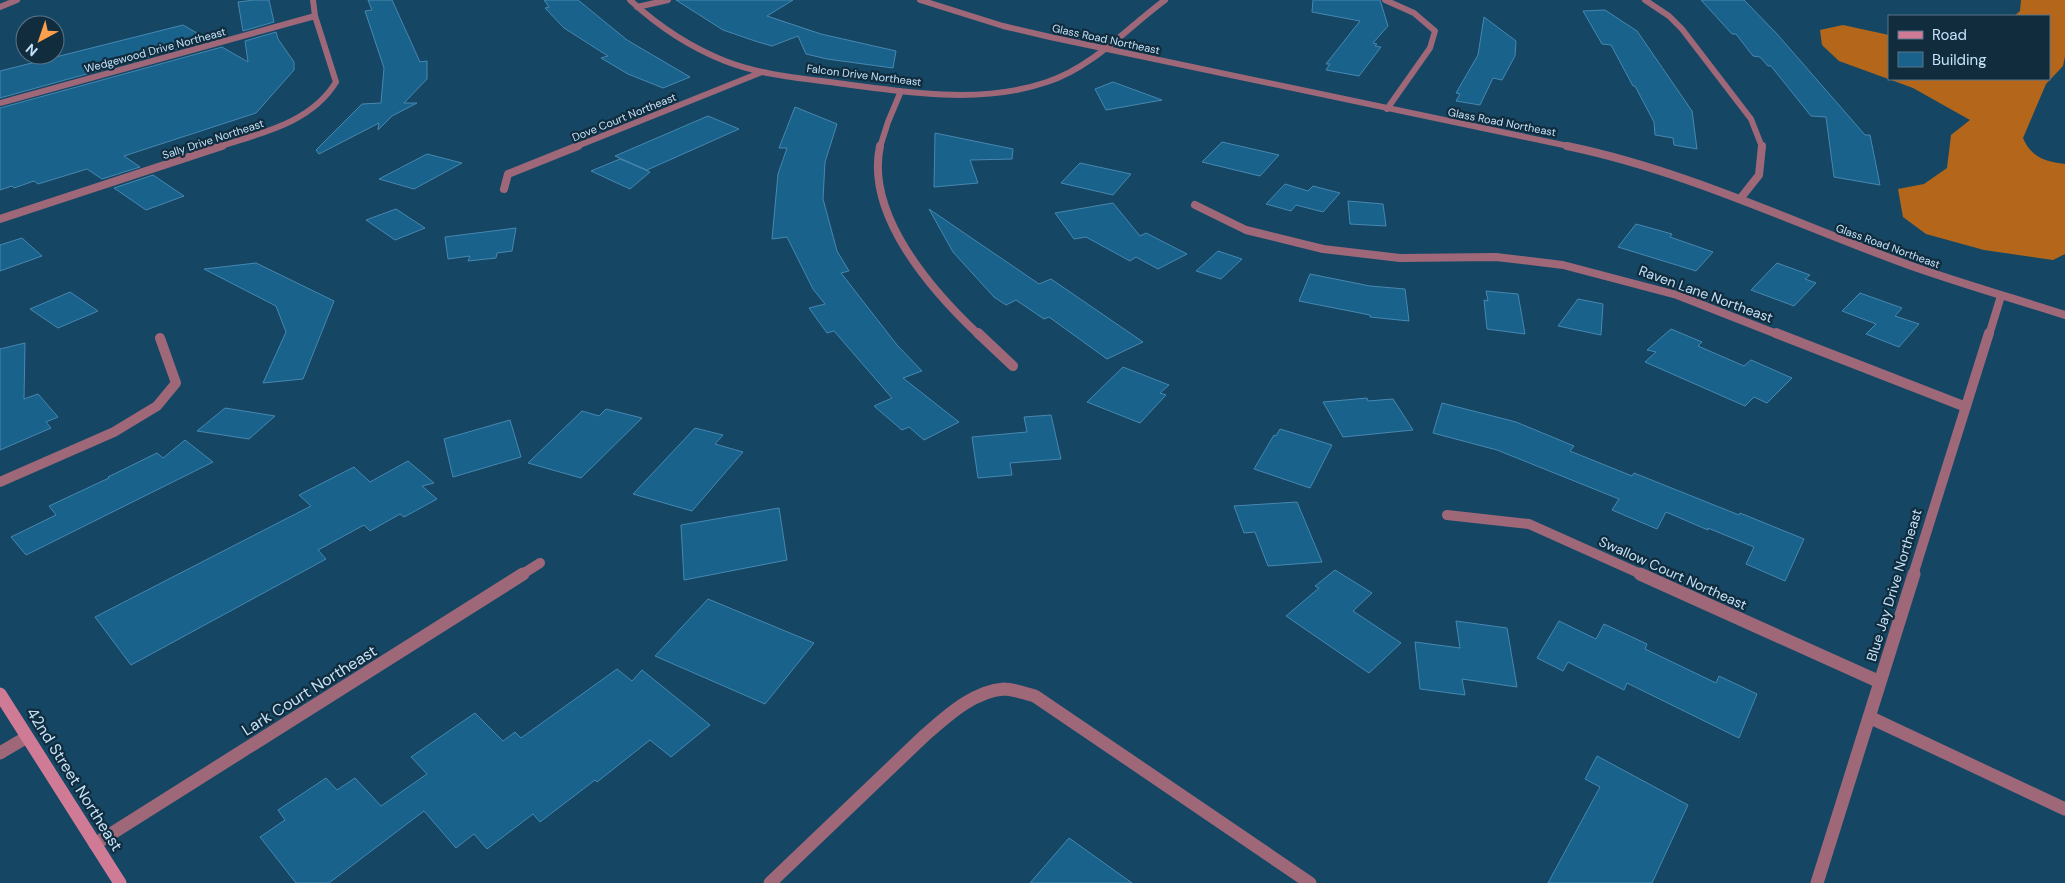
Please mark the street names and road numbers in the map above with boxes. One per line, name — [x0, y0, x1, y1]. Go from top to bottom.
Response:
street label: Glass Road Northeast — [1051, 21, 1161, 57]
street label: Wedgewood Drive Northeast — [83, 24, 227, 76]
street label: Falcon Drive Northeast — [806, 61, 922, 89]
street label: Dove Court Northeast — [570, 90, 678, 144]
street label: Glass Road Northeast — [1447, 105, 1557, 139]
street label: Sally Drive Northeast — [160, 116, 266, 162]
street label: Glass Road Northeast — [1834, 221, 1942, 271]
street label: Raven Lane Northeast — [1636, 261, 1776, 327]
street label: Blue Jay Drive Northeast — [1862, 507, 1926, 663]
street label: Swallow Court Northeast — [1596, 532, 1750, 614]
street label: Lark Court Northeast — [238, 640, 381, 741]
street label: 42nd Street Northeast — [22, 703, 127, 855]

